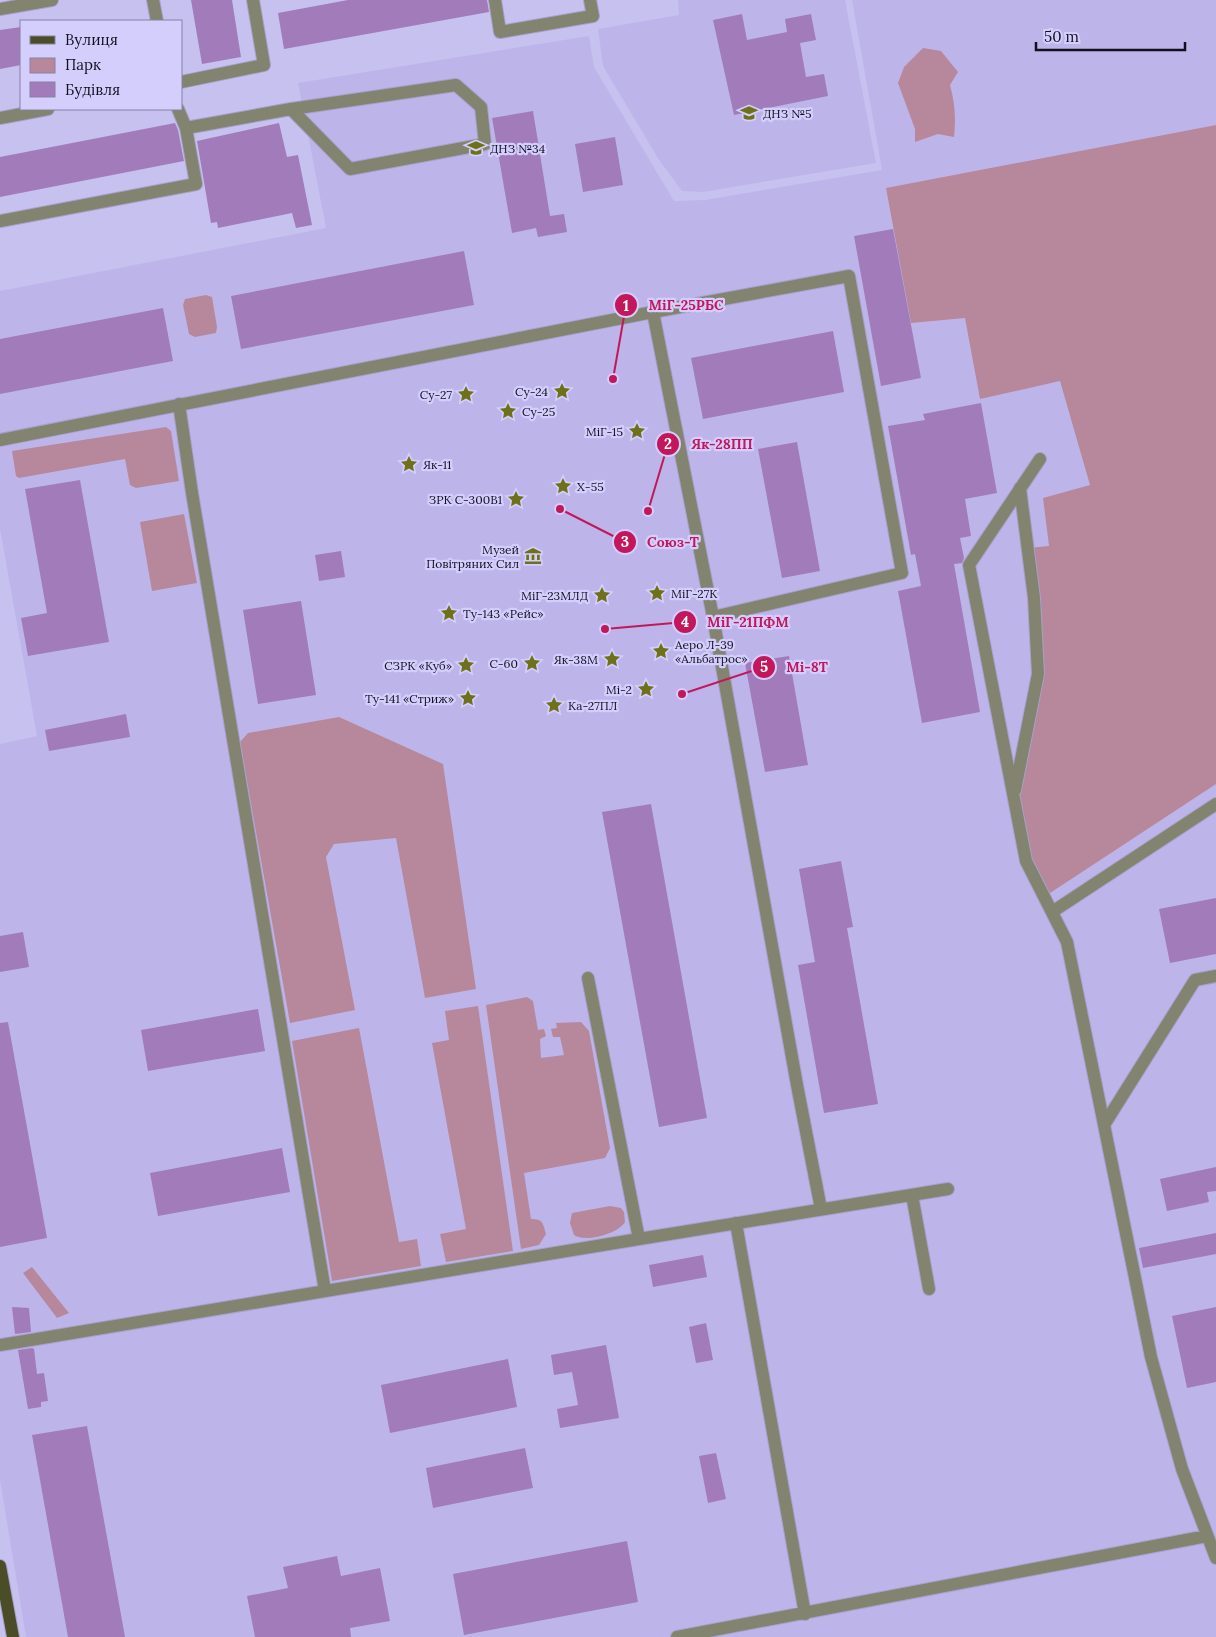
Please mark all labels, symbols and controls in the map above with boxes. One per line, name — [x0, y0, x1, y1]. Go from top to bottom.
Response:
legend — [20, 20, 182, 110]
scale bar — [1036, 20, 1185, 52]
text: 50 m — [1044, 27, 1079, 46]
text: Вулиця — [65, 30, 118, 49]
text: Парк — [65, 55, 101, 74]
text: Будівля — [65, 80, 120, 99]
school or university icon: ДНЗ №5 — [739, 103, 759, 123]
place label: ДНЗ №5 — [763, 106, 812, 121]
school or university icon: ДНЗ №34 — [466, 138, 486, 158]
place label: ДНЗ №34 — [490, 141, 546, 156]
callout: МіГ-25РБС — [613, 291, 733, 320]
text: 1 — [623, 296, 629, 315]
text: МіГ-25РБС — [648, 296, 724, 314]
place icon: Су-24 — [552, 381, 572, 401]
place icon: Су-27 — [456, 384, 476, 404]
place label: Су-24 — [515, 384, 548, 399]
place label: Су-27 — [420, 387, 452, 402]
place icon: Су-25 — [498, 401, 518, 421]
place label: Су-25 — [522, 404, 555, 419]
place icon: МіГ-15 — [627, 421, 647, 441]
place label: МіГ-15 — [586, 424, 623, 439]
callout: Як-28ПП — [656, 430, 763, 459]
text: 2 — [664, 434, 672, 453]
text: Як-28ПП — [691, 435, 753, 453]
place icon: Як-11 — [399, 454, 419, 474]
place label: Як-11 — [423, 457, 451, 472]
place icon: Х-55 — [553, 476, 573, 496]
place label: Х-55 — [577, 479, 604, 494]
place icon: ЗРК С-300В1 — [506, 489, 526, 509]
place label: ЗРК С-300В1 — [429, 492, 502, 507]
callout: Союз-Т — [612, 528, 709, 557]
text: 3 — [621, 532, 629, 551]
text: Союз-Т — [647, 533, 699, 551]
place label: Музей Повітряних Сил — [426, 542, 519, 571]
museum icon: Музей Повітряних Сил — [523, 546, 543, 566]
place icon: МіГ-27К — [647, 583, 667, 603]
place icon: МіГ-23МЛД — [592, 585, 612, 605]
place label: МіГ-27К — [671, 586, 718, 601]
place label: МіГ-23МЛД — [521, 588, 588, 603]
place icon: Ту-143 «Рейс» — [439, 603, 459, 623]
place label: Ту-143 «Рейс» — [463, 606, 544, 621]
callout: МіГ-21ПФМ — [672, 607, 799, 636]
text: 4 — [681, 612, 689, 631]
text: МіГ-21ПФМ — [707, 613, 789, 631]
place label: Аеро Л-39 «Альбатрос» — [674, 637, 748, 666]
place icon: Аеро Л-39 «Альбатрос» — [651, 641, 671, 661]
place icon: Як-38М — [602, 649, 622, 669]
place label: Як-38М — [554, 652, 598, 667]
callout: Мі-8Т — [752, 652, 838, 681]
place icon: С-60 — [522, 653, 542, 673]
place icon: СЗРК «Куб» — [456, 655, 476, 675]
place label: С-60 — [490, 656, 518, 671]
text: 5 — [760, 657, 768, 676]
place label: СЗРК «Куб» — [384, 658, 452, 673]
text: Мі-8Т — [786, 658, 828, 676]
place icon: Мі-2 — [636, 679, 656, 699]
place label: Мі-2 — [606, 682, 632, 697]
place icon: Ту-141 «Стриж» — [458, 688, 478, 708]
place label: Ту-141 «Стриж» — [365, 691, 454, 706]
place icon: Ка-27ПЛ — [544, 695, 564, 715]
place label: Ка-27ПЛ — [568, 698, 617, 713]

